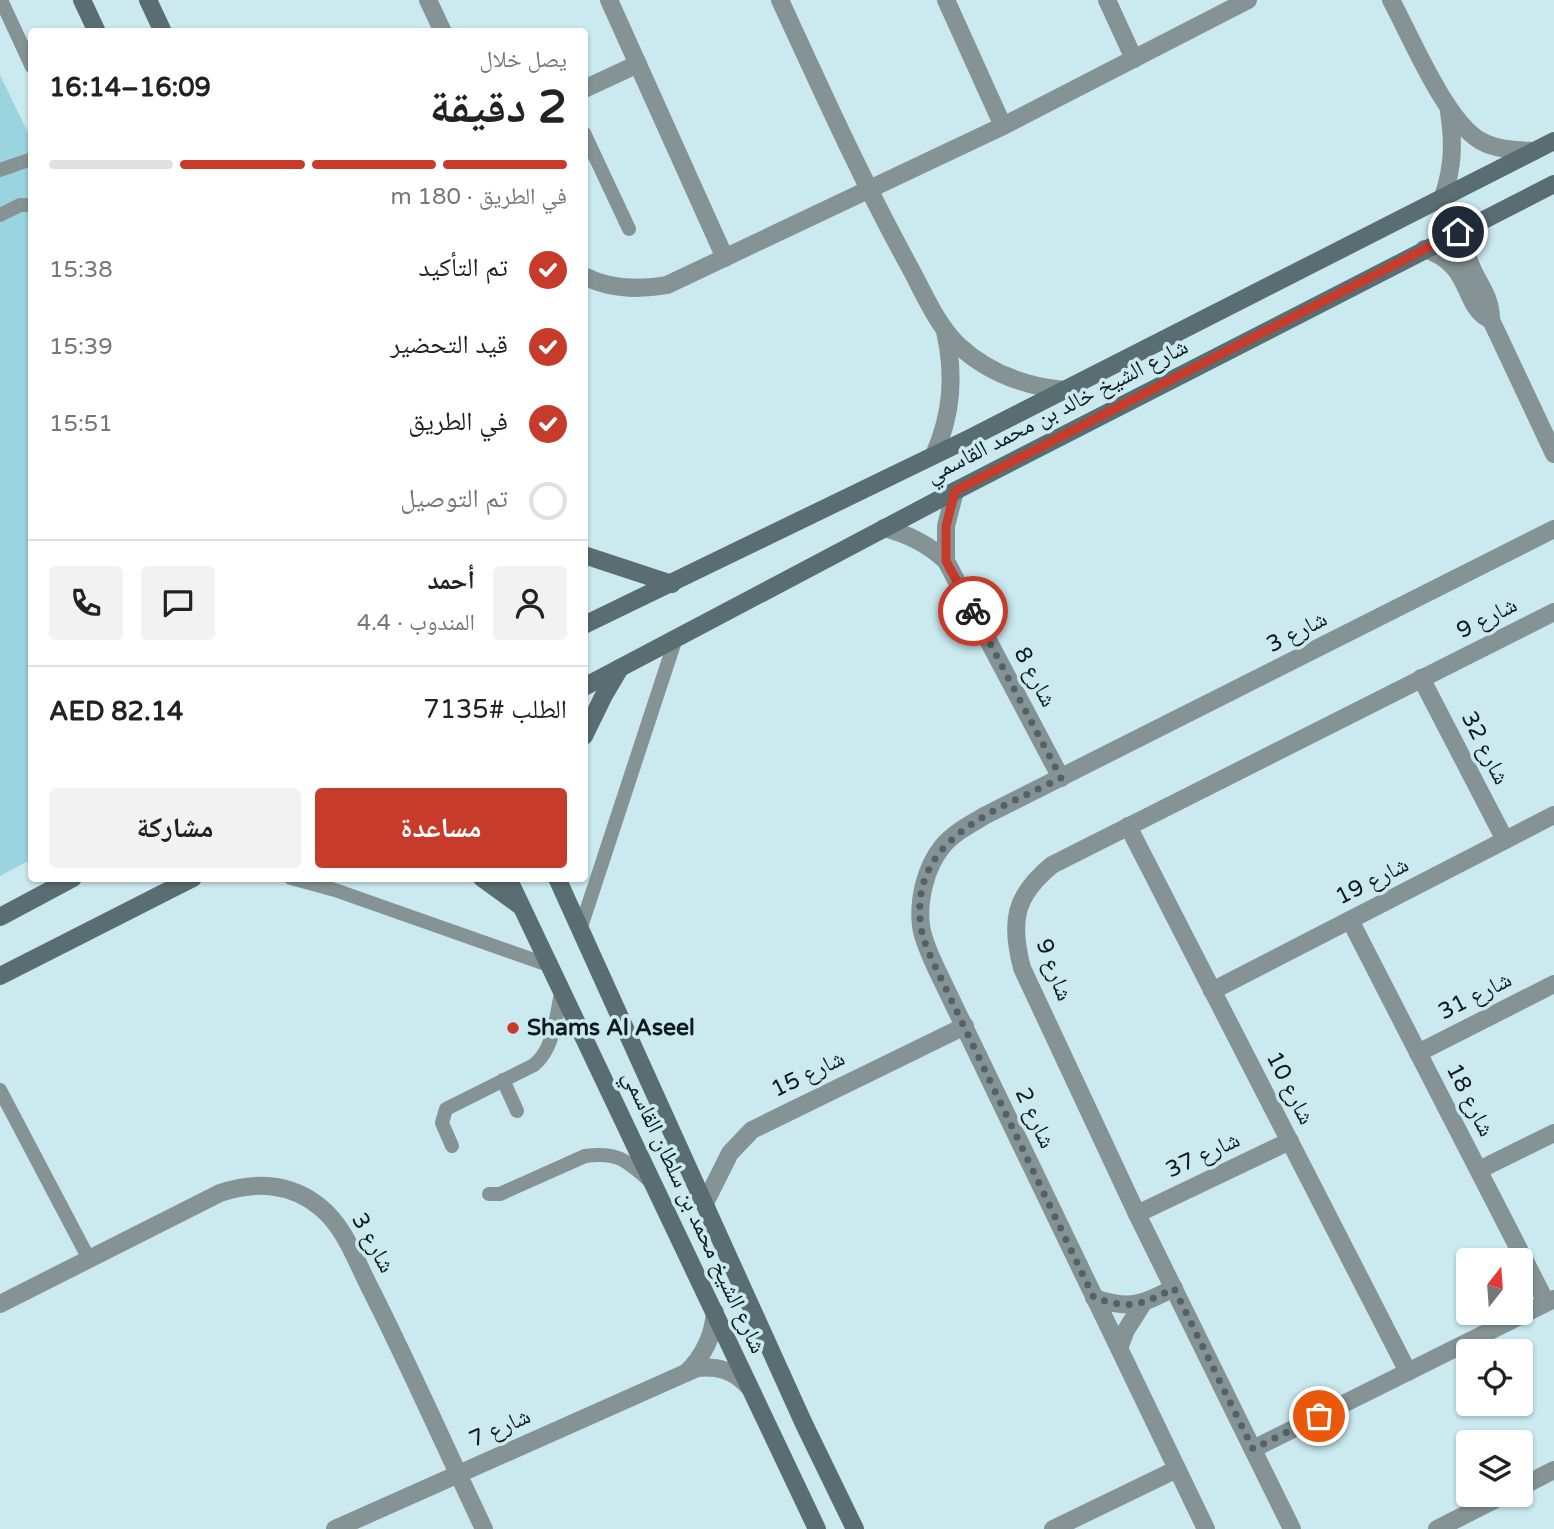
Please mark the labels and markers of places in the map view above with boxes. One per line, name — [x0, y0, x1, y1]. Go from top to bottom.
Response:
pin — [1428, 202, 1488, 262]
place label: Shams Al Aseel — [527, 1014, 695, 1042]
marker: Shams Al Aseel — [505, 1020, 521, 1036]
pin — [1289, 1386, 1349, 1446]

